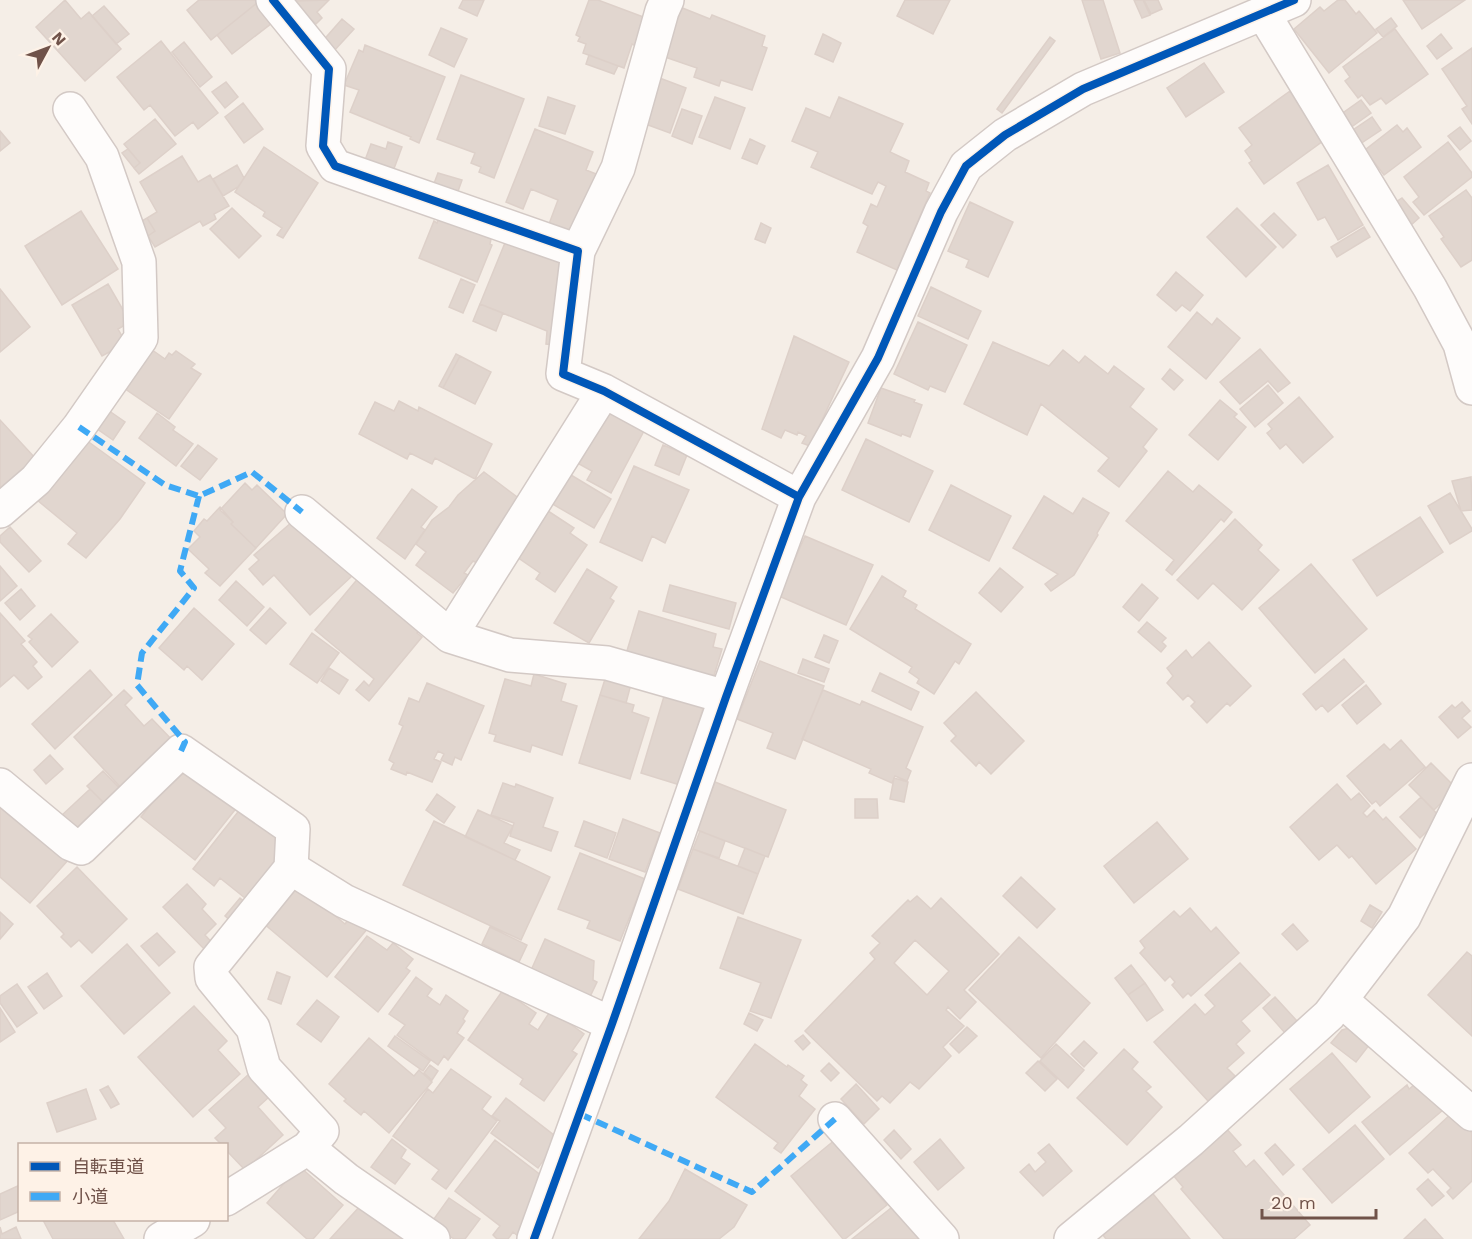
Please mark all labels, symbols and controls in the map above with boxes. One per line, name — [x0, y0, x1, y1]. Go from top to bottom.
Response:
north arrow — [18, 18, 78, 78]
text: N — [48, 28, 70, 49]
legend — [18, 1143, 228, 1221]
text: 自転車道 — [72, 1156, 144, 1177]
scale bar — [1262, 1182, 1376, 1220]
text: 小道 — [72, 1186, 108, 1207]
text: 20 m — [1271, 1192, 1316, 1213]

